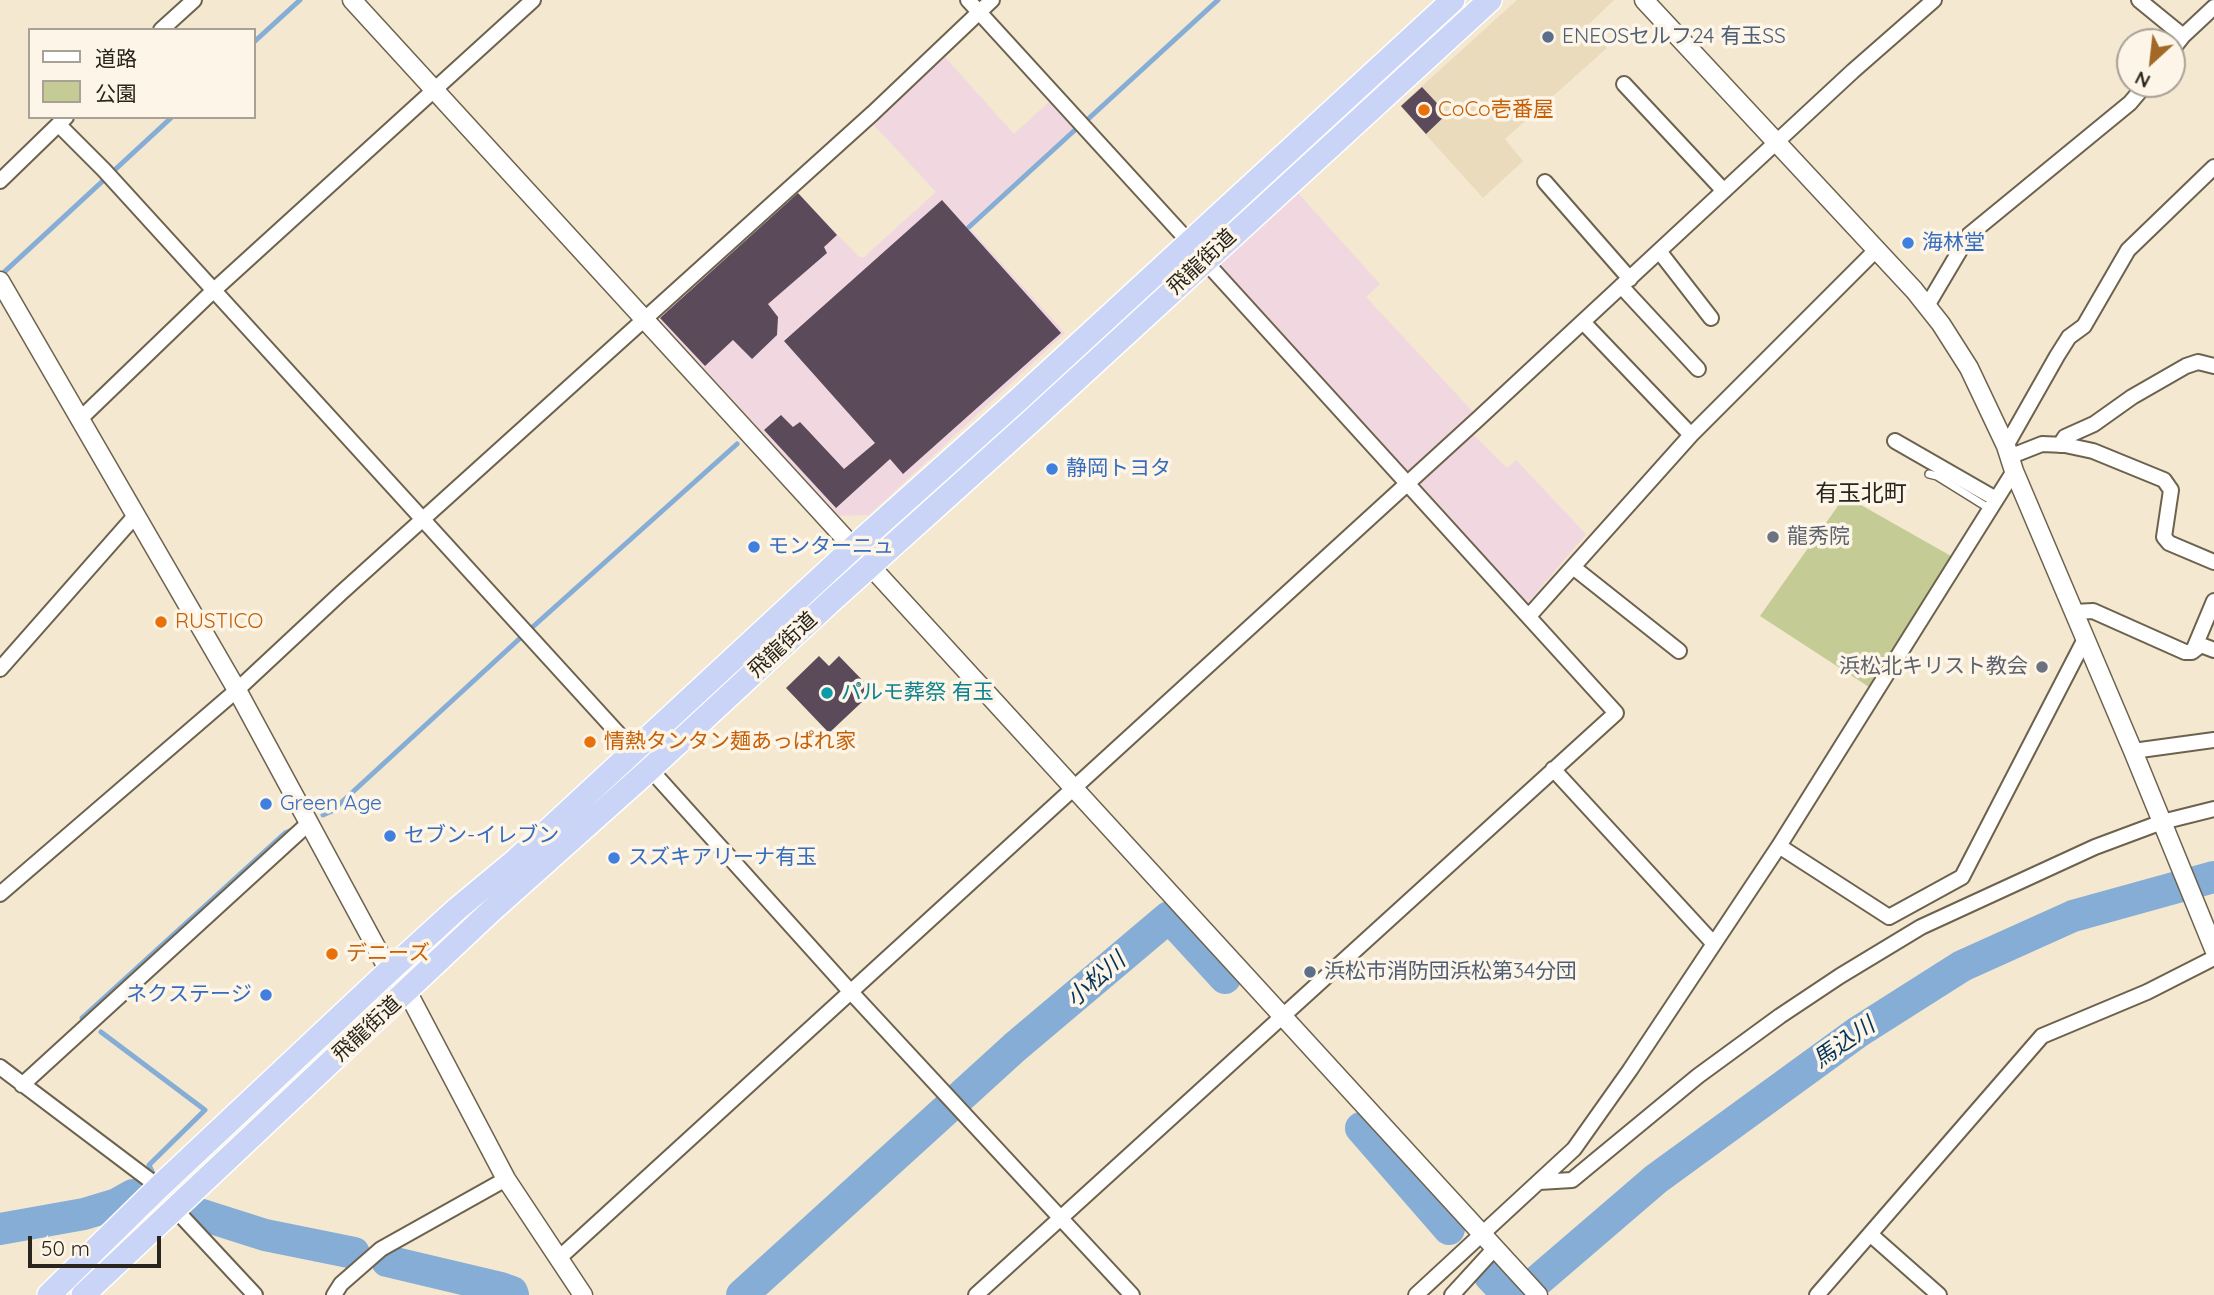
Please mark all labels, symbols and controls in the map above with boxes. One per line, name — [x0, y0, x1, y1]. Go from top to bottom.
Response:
place label: ENEOSセルフ24 有玉SS — [1562, 24, 1786, 50]
legend — [28, 28, 256, 119]
north arrow — [2116, 28, 2186, 98]
marker: ENEOSセルフ24 有玉SS — [1540, 29, 1556, 45]
text: 道路 — [95, 45, 137, 71]
text: N — [2131, 66, 2154, 94]
text: 公園 — [95, 80, 137, 106]
place label: CoCo壱番屋 — [1438, 97, 1554, 123]
marker: CoCo壱番屋 — [1416, 102, 1432, 118]
street label: 飛龍街道 — [1163, 224, 1241, 300]
place label: 海林堂 — [1922, 230, 1985, 256]
marker: 海林堂 — [1900, 235, 1916, 251]
place label: 静岡トヨタ — [1066, 456, 1171, 482]
marker: 静岡トヨタ — [1044, 461, 1060, 477]
district label: 有玉北町 — [1815, 480, 1907, 508]
place label: 龍秀院 — [1787, 524, 1850, 550]
marker: 龍秀院 — [1765, 529, 1781, 545]
place label: モンターニュ — [768, 534, 894, 560]
marker: モンターニュ — [746, 539, 762, 555]
street label: 飛龍街道 — [744, 607, 822, 683]
place label: RUSTICO — [175, 609, 263, 635]
marker: RUSTICO — [153, 614, 169, 630]
place label: 浜松北キリスト教会 — [1839, 654, 2028, 680]
marker: 浜松北キリスト教会 — [2034, 659, 2050, 675]
place label: パルモ葬祭 有玉 — [841, 680, 994, 706]
marker: パルモ葬祭 有玉 — [819, 685, 835, 701]
place label: 情熱タンタン麺あっぱれ家 — [604, 729, 856, 755]
marker: 情熱タンタン麺あっぱれ家 — [582, 734, 598, 750]
place label: Green Age — [280, 791, 382, 817]
marker: Green Age — [258, 796, 274, 812]
place label: セブン-イレブン — [404, 823, 559, 849]
marker: セブン-イレブン — [382, 828, 398, 844]
place label: スズキアリーナ有玉 — [628, 845, 817, 871]
marker: スズキアリーナ有玉 — [606, 850, 622, 866]
place label: デニーズ — [346, 941, 430, 967]
marker: デニーズ — [324, 946, 340, 962]
water label: 小松川 — [1061, 947, 1131, 1013]
place label: 浜松市消防団浜松第34分団 — [1324, 959, 1577, 985]
marker: 浜松市消防団浜松第34分団 — [1302, 964, 1318, 980]
place label: ネクステージ — [126, 982, 252, 1008]
marker: ネクステージ — [258, 987, 274, 1003]
street label: 飛龍街道 — [328, 991, 406, 1067]
water label: 馬込川 — [1808, 1012, 1880, 1074]
scale bar — [32, 1222, 164, 1266]
text: 50 m — [41, 1235, 90, 1261]

